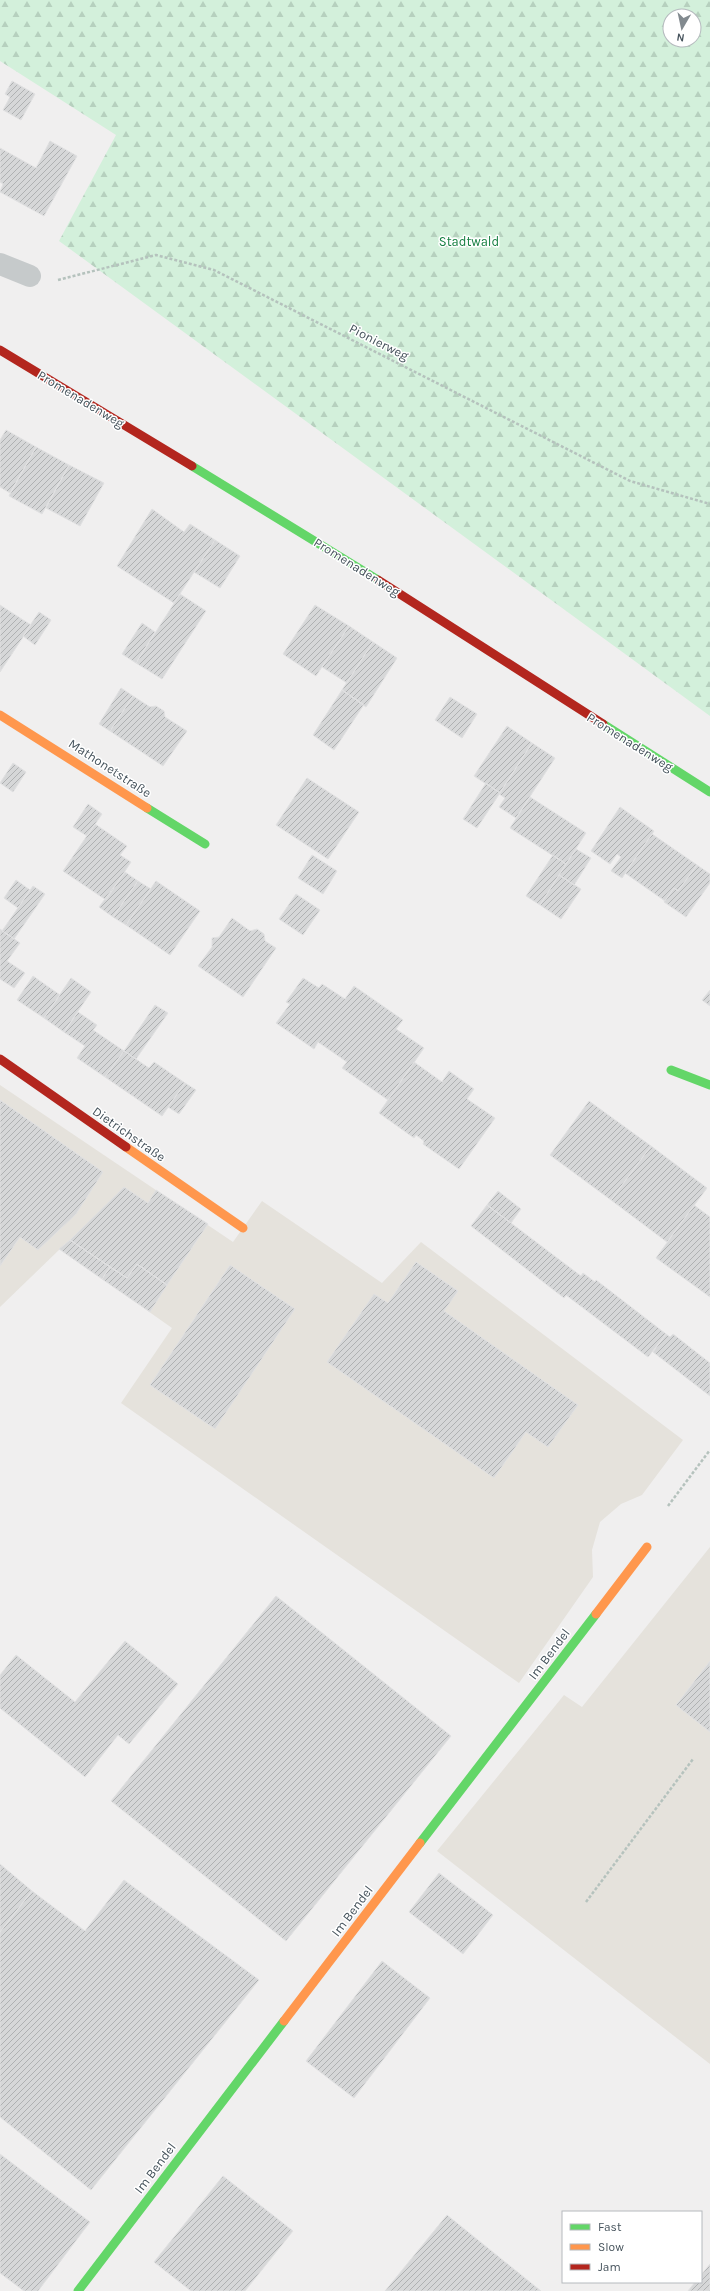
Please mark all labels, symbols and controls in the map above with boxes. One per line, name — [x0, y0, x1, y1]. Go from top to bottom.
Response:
north arrow — [662, 8, 702, 48]
text: N — [676, 30, 685, 44]
park label: Stadtwald — [439, 234, 499, 249]
street label: Pionierweg — [347, 321, 412, 364]
street label: Promenadenweg — [35, 367, 128, 431]
street label: Promenadenweg — [311, 535, 403, 600]
street label: Promenadenweg — [584, 710, 676, 775]
street label: Mathonetstraße — [66, 736, 154, 801]
street label: Dietrichstraße — [90, 1103, 169, 1165]
street label: Im Bendel — [525, 1626, 573, 1682]
street label: Im Bendel — [328, 1883, 376, 1939]
street label: Im Bendel — [131, 2140, 179, 2196]
legend — [562, 2211, 702, 2283]
text: Fast — [598, 2220, 622, 2234]
text: Slow — [598, 2240, 624, 2254]
text: Jam — [598, 2260, 621, 2274]

